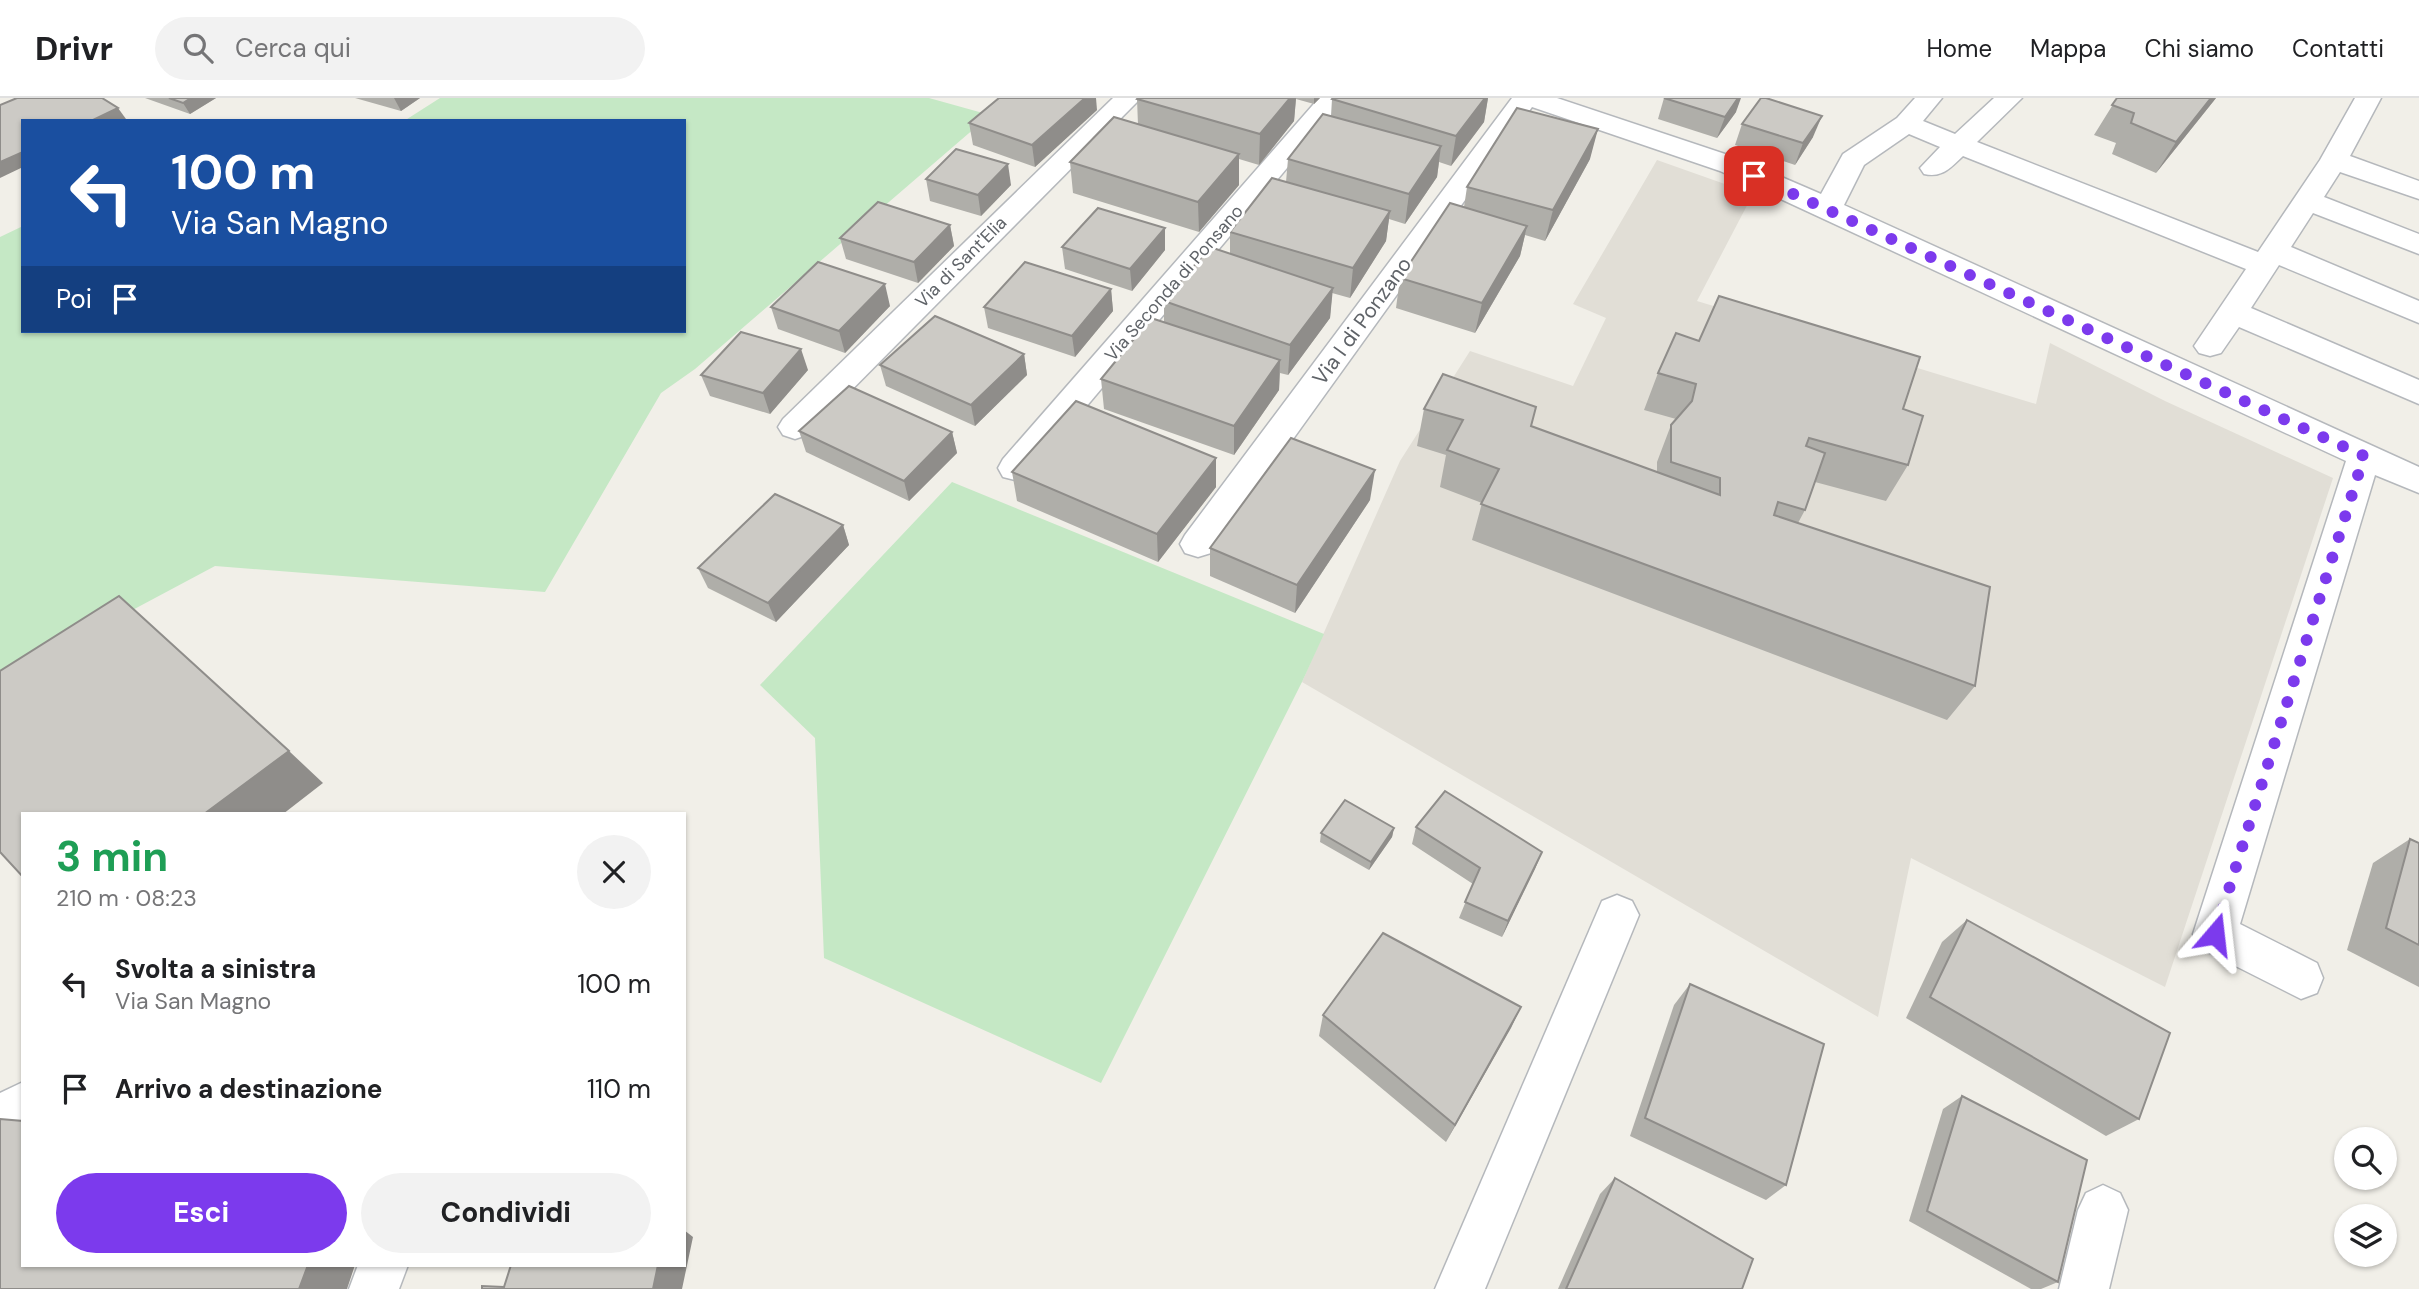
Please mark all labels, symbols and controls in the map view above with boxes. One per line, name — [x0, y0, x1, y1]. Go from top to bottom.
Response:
search box — [155, 17, 645, 80]
text: Drivr — [35, 27, 113, 70]
icon: search — [179, 29, 217, 67]
text: Cerca qui — [235, 31, 351, 65]
text: Home — [1926, 33, 1992, 64]
text: Mappa — [2030, 33, 2106, 64]
text: Chi siamo — [2144, 33, 2254, 64]
text: Contatti — [2292, 33, 2384, 64]
text: 100 m — [171, 140, 315, 204]
pin — [1724, 146, 1784, 206]
icon: left — [56, 147, 147, 238]
icon: arrive — [1735, 157, 1773, 195]
street label: Via Seconda di Ponsano — [1099, 200, 1249, 366]
text: Via San Magno — [171, 202, 388, 244]
street label: Via di Sant'Elia — [910, 211, 1012, 313]
street label: Via I di Ponzano — [1306, 251, 1418, 391]
icon: arrive — [106, 280, 144, 318]
text: Poi — [56, 282, 92, 316]
text: 3 min — [56, 829, 168, 884]
button: close — [577, 835, 651, 909]
text: 210 m · 08:23 — [56, 883, 197, 913]
position arrow — [2178, 897, 2252, 971]
text: Svolta a sinistra — [115, 952, 316, 986]
icon: left — [56, 965, 94, 1003]
text: 100 m — [577, 967, 651, 1001]
text: Via San Magno — [115, 986, 271, 1016]
icon: arrive — [56, 1070, 94, 1108]
text: Arrivo a destinazione — [115, 1072, 382, 1106]
text: 110 m — [587, 1072, 651, 1106]
map controls — [2334, 1127, 2397, 1267]
button: search — [2334, 1127, 2397, 1190]
button: Esci — [56, 1173, 347, 1253]
button: Condividi — [361, 1173, 651, 1253]
button: layers — [2334, 1204, 2397, 1267]

